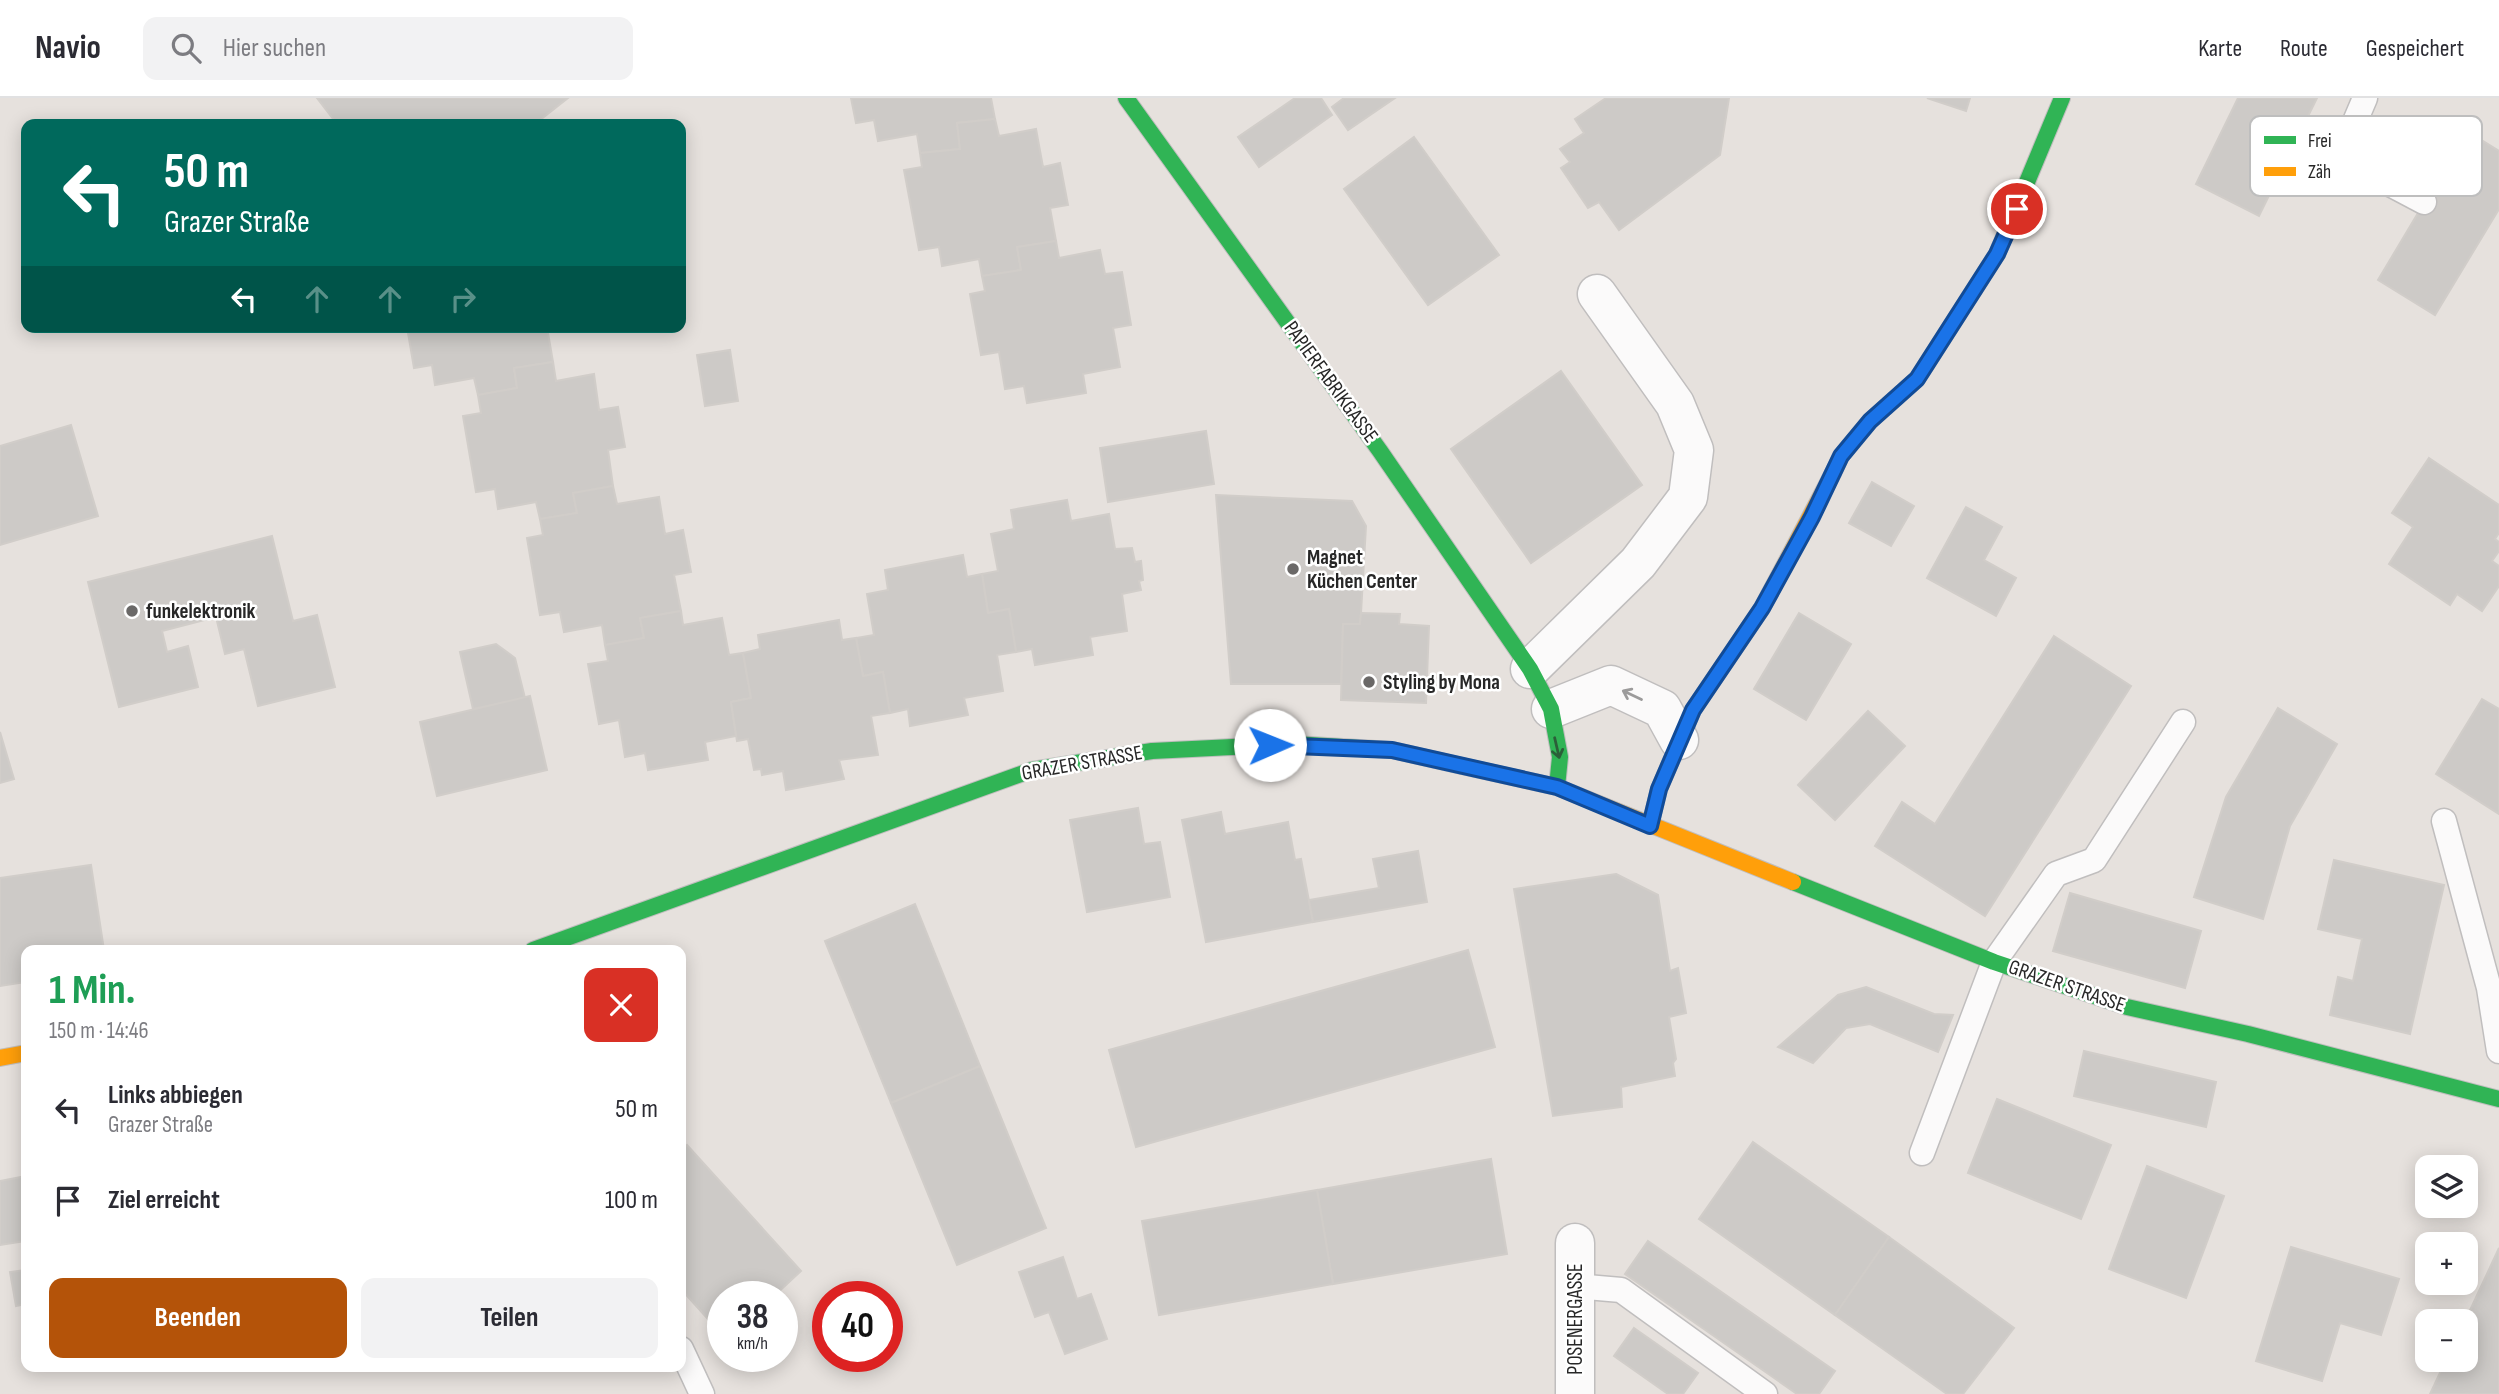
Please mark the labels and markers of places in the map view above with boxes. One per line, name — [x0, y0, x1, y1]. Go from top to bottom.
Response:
pin — [1987, 179, 2047, 239]
place label: Magnet Küchen Center — [1307, 545, 1418, 594]
marker: Magnet Küchen Center — [1285, 561, 1301, 577]
place label: funkelektronik — [146, 599, 256, 624]
marker: funkelektronik — [124, 603, 140, 619]
place label: Styling by Mona — [1383, 670, 1500, 695]
marker: Styling by Mona — [1361, 674, 1377, 690]

